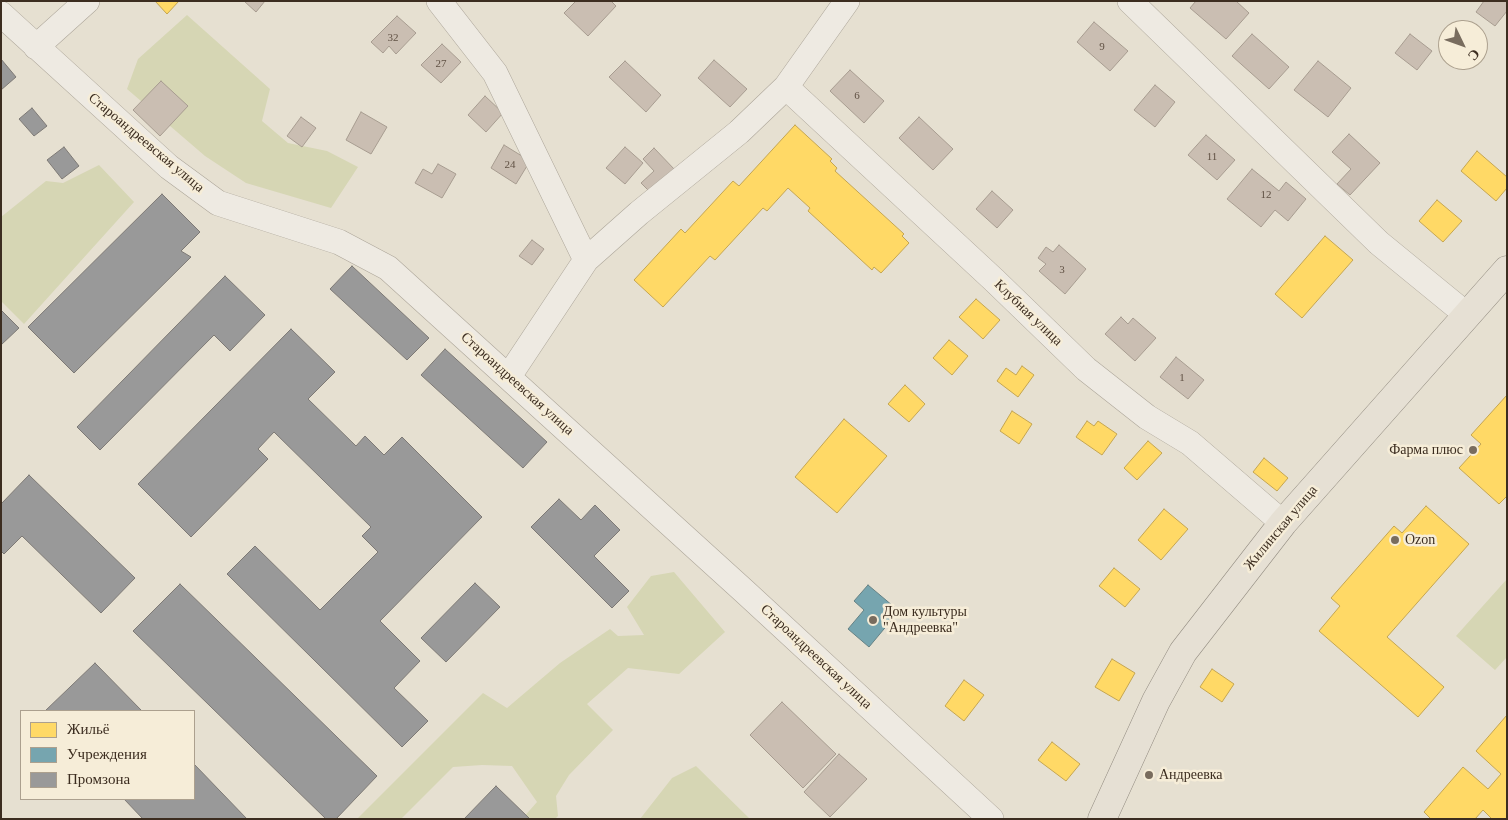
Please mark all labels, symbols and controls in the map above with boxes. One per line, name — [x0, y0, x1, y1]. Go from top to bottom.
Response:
north arrow — [1438, 20, 1488, 70]
house number: 32 — [388, 31, 398, 45]
house number: 9 — [1099, 40, 1105, 54]
text: С — [1465, 46, 1483, 63]
house number: 27 — [436, 57, 446, 71]
house number: 6 — [854, 89, 860, 103]
street label: Староандреевская улица — [85, 90, 207, 196]
house number: 11 — [1207, 150, 1217, 164]
house number: 24 — [504, 158, 516, 172]
house number: 12 — [1260, 188, 1272, 202]
house number: 3 — [1059, 263, 1065, 277]
street label: Клубная улица — [990, 276, 1066, 350]
street label: Староандреевская улица — [457, 329, 577, 439]
house number: 1 — [1179, 371, 1185, 385]
place label: Фарма плюс — [1389, 442, 1463, 458]
marker: Фарма плюс — [1467, 444, 1479, 456]
street label: Жилинская улица — [1241, 482, 1321, 574]
place label: Ozon — [1405, 532, 1435, 548]
marker: Ozon — [1389, 534, 1401, 546]
street label: Староандреевская улица — [757, 601, 875, 713]
place label: Дом культуры "Андреевка" — [883, 604, 967, 636]
marker: Дом культуры "Андреевка" — [867, 614, 879, 626]
legend — [20, 710, 195, 800]
text: Жильё — [67, 721, 109, 737]
text: Учреждения — [67, 746, 147, 762]
place label: Андреевка — [1159, 767, 1223, 783]
marker: Андреевка — [1143, 769, 1155, 781]
text: Промзона — [67, 771, 130, 787]

